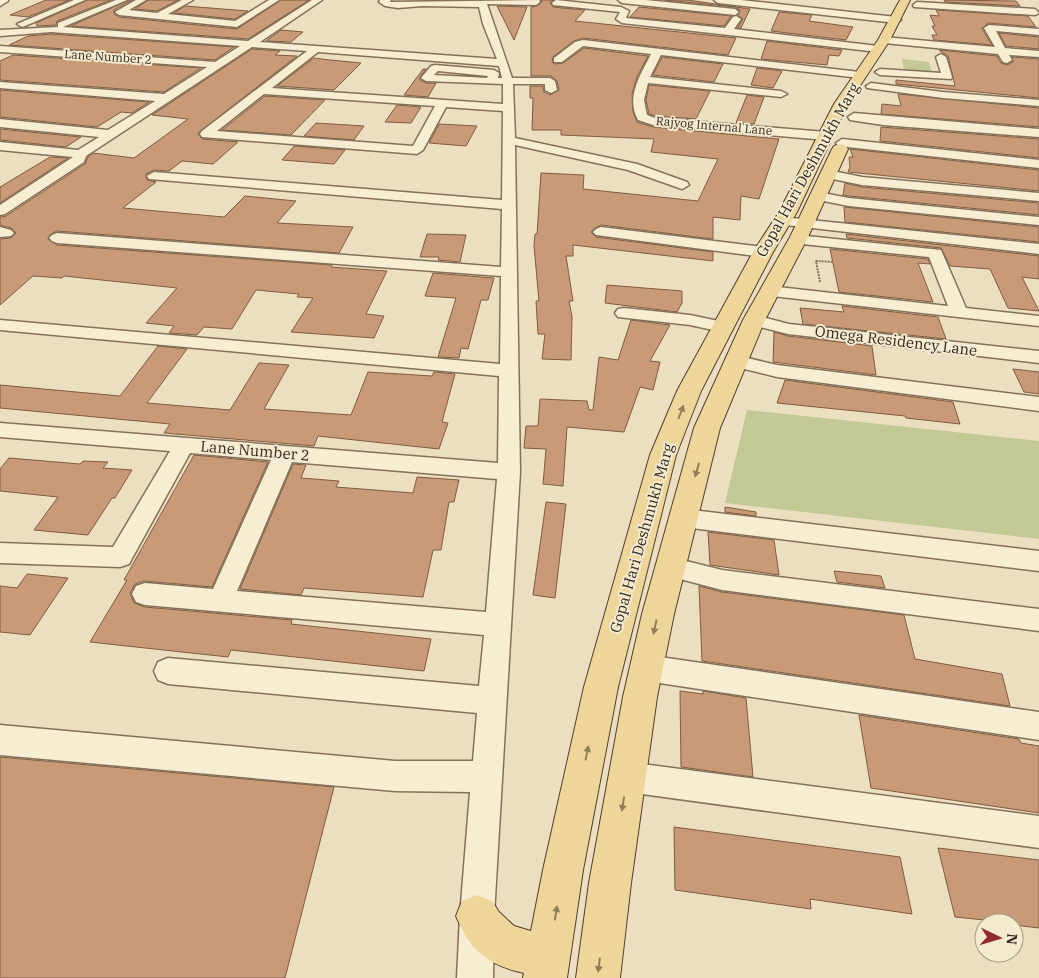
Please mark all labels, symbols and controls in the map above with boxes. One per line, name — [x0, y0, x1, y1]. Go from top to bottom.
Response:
street label: Lane Number 2 — [64, 46, 152, 67]
street label: Gopal Hari Deshmukh Marg — [752, 79, 863, 260]
street label: Rajyog Internal Lane — [655, 113, 773, 138]
street label: Omega Residency Lane — [814, 321, 978, 360]
one-way arrow — [678, 404, 685, 419]
street label: Lane Number 2 — [200, 436, 311, 465]
street label: Gopal Hari Deshmukh Marg — [605, 441, 678, 635]
one-way arrow — [692, 462, 700, 477]
one-way arrow — [651, 619, 659, 635]
one-way arrow — [583, 746, 591, 761]
one-way arrow — [618, 796, 626, 812]
one-way arrow — [552, 904, 560, 920]
north arrow — [974, 913, 1024, 963]
text: N — [1003, 933, 1021, 945]
one-way arrow — [595, 957, 603, 973]

